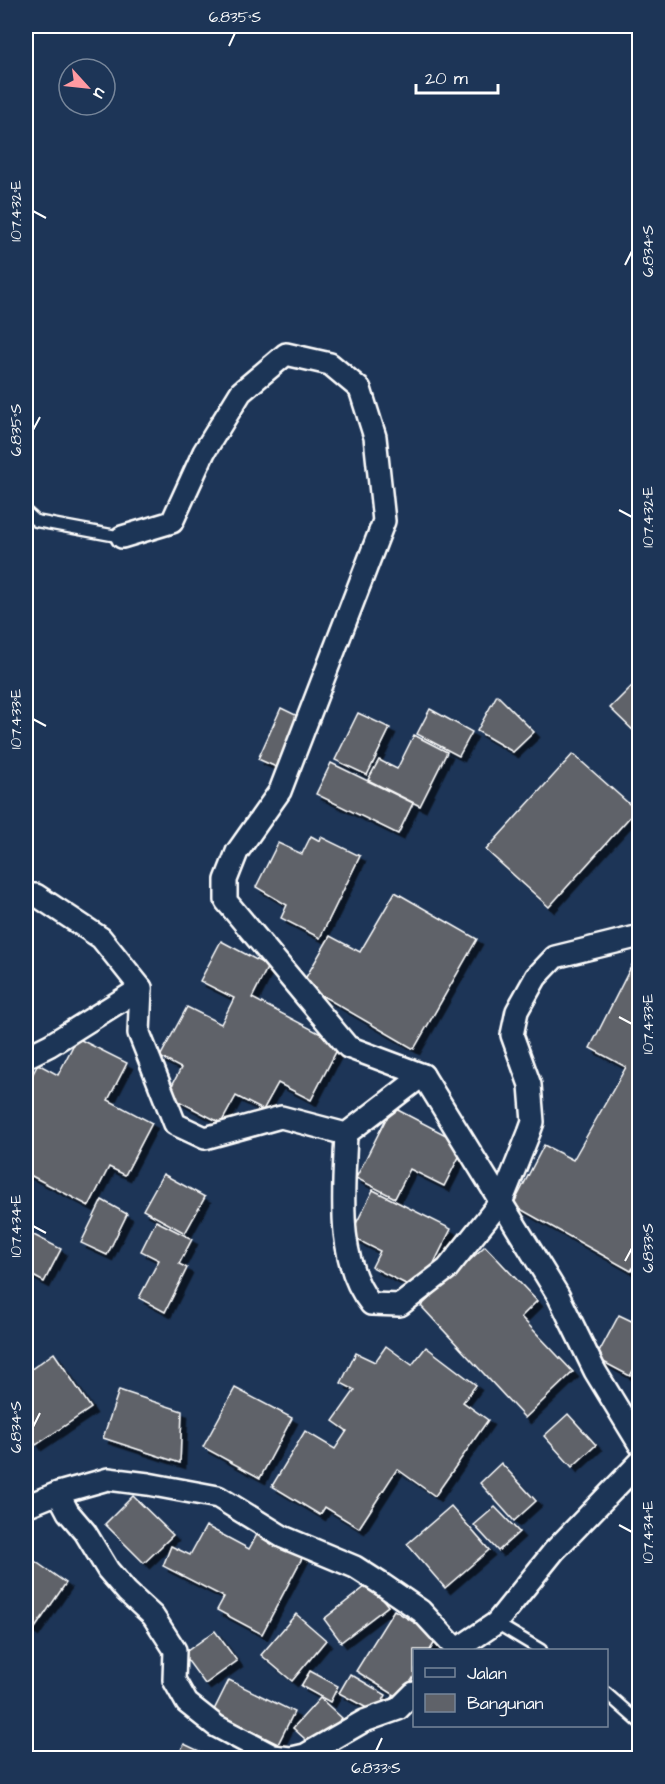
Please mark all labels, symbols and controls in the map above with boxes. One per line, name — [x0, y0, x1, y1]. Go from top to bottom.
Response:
text: 6.835°S — [209, 7, 262, 28]
north arrow — [57, 57, 117, 117]
scale bar — [416, 57, 498, 95]
text: 20 m — [425, 66, 468, 91]
text: U — [88, 84, 111, 102]
text: 107.432°E — [6, 180, 27, 242]
text: 6.834°S — [638, 225, 659, 277]
text: 6.835°S — [6, 403, 27, 456]
text: 107.432°E — [638, 486, 659, 548]
text: 107.433°E — [6, 689, 27, 749]
text: 107.433°E — [638, 994, 659, 1054]
text: 107.434°E — [6, 1194, 27, 1257]
text: 6.833°S — [638, 1223, 659, 1273]
text: 6.834°S — [6, 1401, 27, 1453]
text: 107.434°E — [638, 1500, 659, 1563]
legend — [413, 1649, 608, 1727]
text: Jalan — [467, 1661, 507, 1686]
text: Bangunan — [467, 1691, 544, 1717]
text: 6.833°S — [351, 1758, 401, 1779]

